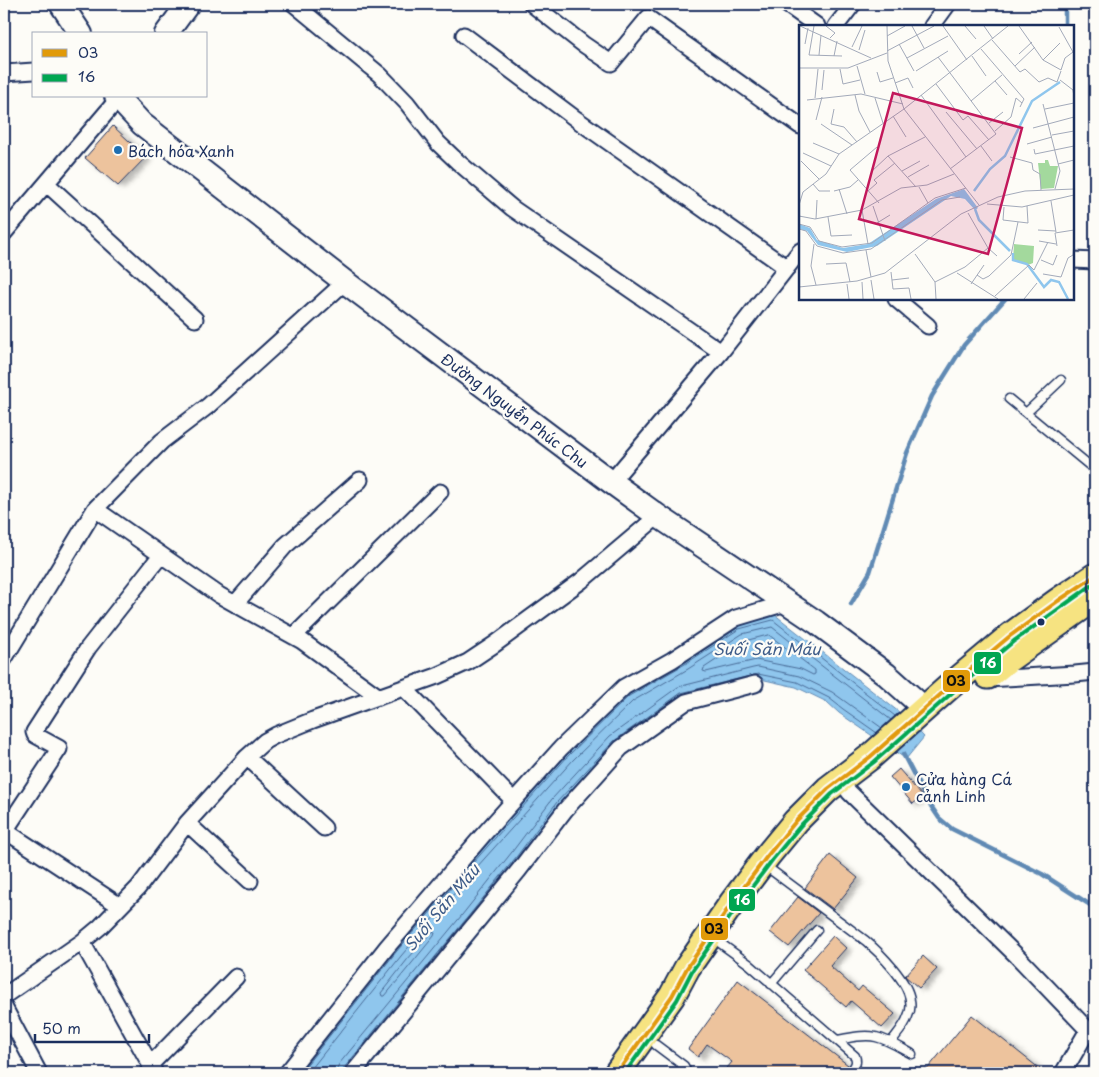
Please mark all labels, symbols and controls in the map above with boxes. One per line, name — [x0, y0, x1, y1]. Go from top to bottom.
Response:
inset map — [799, 25, 1074, 300]
legend — [32, 32, 208, 98]
text: 03 — [78, 40, 99, 63]
text: 16 — [78, 64, 95, 87]
place label: Bách hóa Xanh — [128, 139, 235, 162]
marker: Bách hóa Xanh — [112, 144, 124, 156]
street label: Đường Nguyễn Phúc Chu — [437, 347, 593, 473]
unlabelled marker — [1036, 617, 1046, 627]
water label: Suối Săn Máu — [713, 636, 822, 660]
line badge: 16 — [973, 651, 1002, 675]
text: 16 — [980, 652, 996, 673]
line badge: 03 — [942, 669, 971, 693]
text: 03 — [946, 670, 966, 691]
place label: Cửa hàng Cá cảnh Linh — [916, 767, 1012, 807]
marker: Cửa hàng Cá cảnh Linh — [900, 781, 912, 793]
water label: Suối Săn Máu — [397, 857, 486, 956]
line badge: 16 — [728, 888, 756, 912]
text: 16 — [734, 889, 750, 910]
line badge: 03 — [700, 917, 729, 941]
text: 03 — [704, 918, 724, 939]
scale bar — [35, 1012, 149, 1044]
text: 50 m — [42, 1016, 81, 1039]

